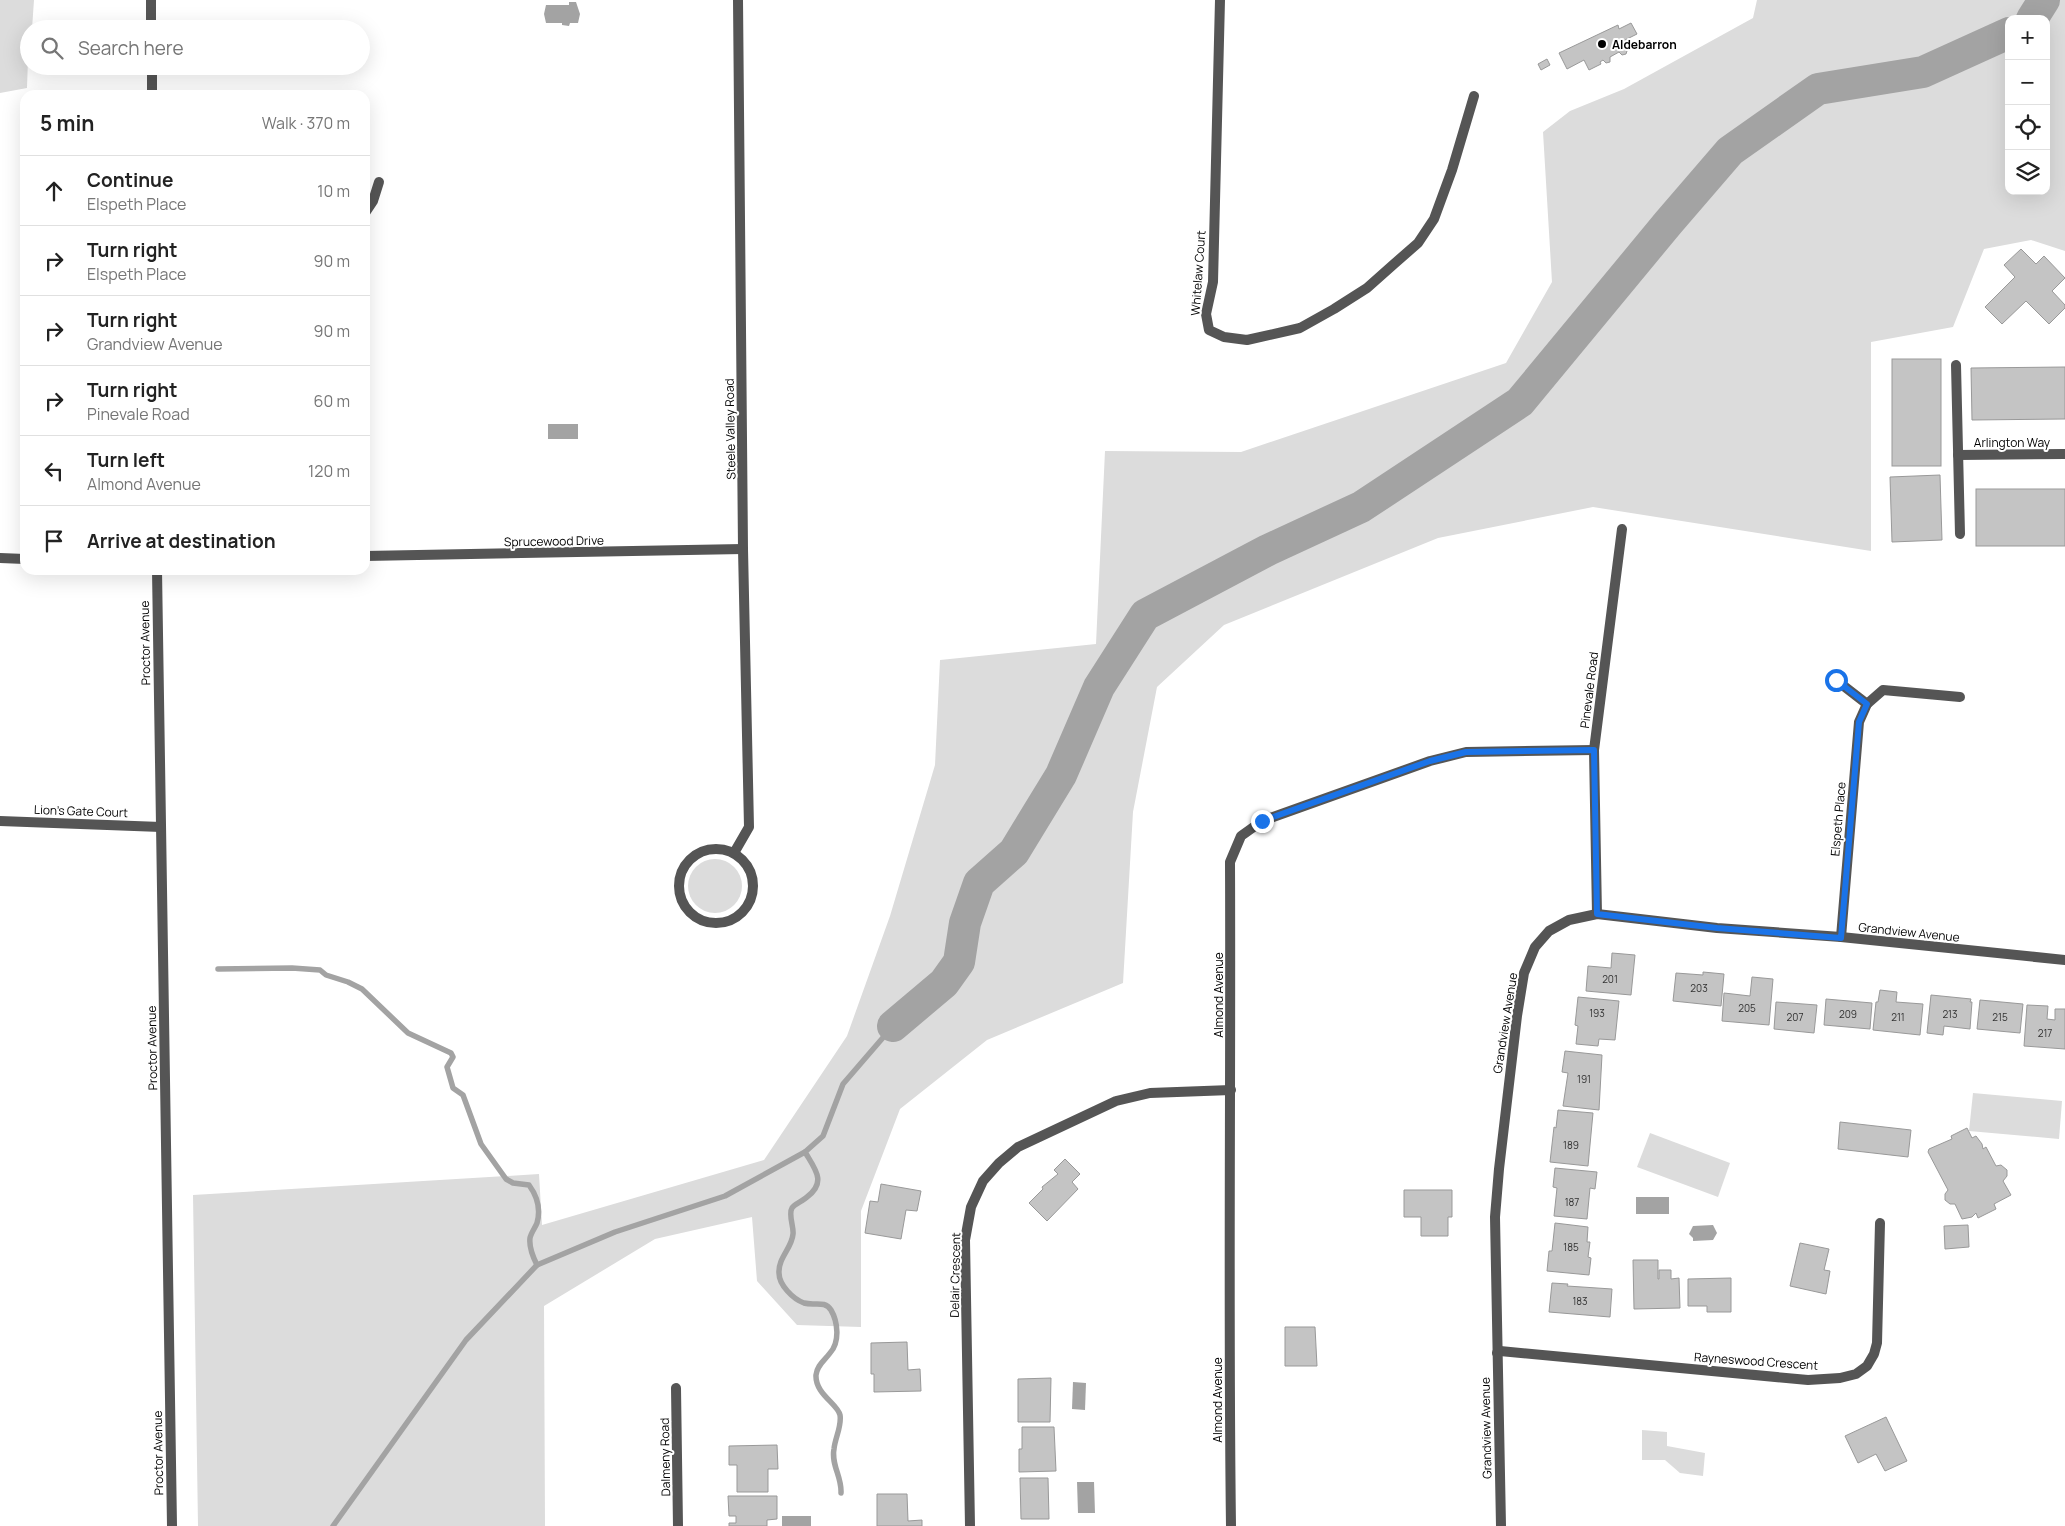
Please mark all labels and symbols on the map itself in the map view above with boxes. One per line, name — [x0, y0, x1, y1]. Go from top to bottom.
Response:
place label: Aldebarron — [1612, 36, 1677, 53]
marker: Aldebarron — [1596, 38, 1608, 50]
street label: Whitelaw Court — [1187, 230, 1209, 316]
street label: Steele Valley Road — [721, 378, 739, 480]
street label: Arlington Way — [1974, 434, 2051, 451]
street label: Sprucewood Drive — [504, 532, 604, 550]
street label: Proctor Avenue — [136, 601, 154, 685]
street label: Pinevale Road — [1576, 651, 1602, 729]
route start — [1825, 669, 1848, 692]
street label: Elspeth Place — [1826, 781, 1850, 857]
street label: Lion's Gate Court — [34, 801, 129, 821]
route end — [1251, 810, 1274, 833]
street label: Grandview Avenue — [1857, 918, 1961, 946]
street label: Almond Avenue — [1210, 952, 1227, 1038]
street label: Grandview Avenue — [1489, 971, 1521, 1075]
house number: 201 — [1602, 972, 1618, 986]
house number: 203 — [1690, 981, 1708, 995]
house number: 205 — [1738, 1001, 1756, 1015]
street label: Proctor Avenue — [143, 1006, 161, 1090]
house number: 193 — [1589, 1006, 1605, 1020]
house number: 209 — [1839, 1007, 1857, 1021]
house number: 213 — [1942, 1007, 1958, 1021]
house number: 207 — [1787, 1010, 1803, 1024]
house number: 211 — [1891, 1010, 1905, 1024]
house number: 215 — [1992, 1010, 2008, 1024]
house number: 217 — [2038, 1026, 2052, 1040]
house number: 191 — [1577, 1072, 1591, 1086]
house number: 189 — [1563, 1138, 1579, 1152]
house number: 187 — [1565, 1195, 1579, 1209]
street label: Delair Crescent — [946, 1232, 964, 1318]
house number: 185 — [1563, 1240, 1579, 1254]
house number: 183 — [1572, 1294, 1588, 1308]
street label: Rayneswood Crescent — [1693, 1348, 1819, 1374]
street label: Almond Avenue — [1209, 1357, 1226, 1443]
street label: Grandview Avenue — [1477, 1377, 1495, 1479]
street label: Proctor Avenue — [149, 1411, 167, 1495]
street label: Dalmeny Road — [656, 1418, 674, 1496]

